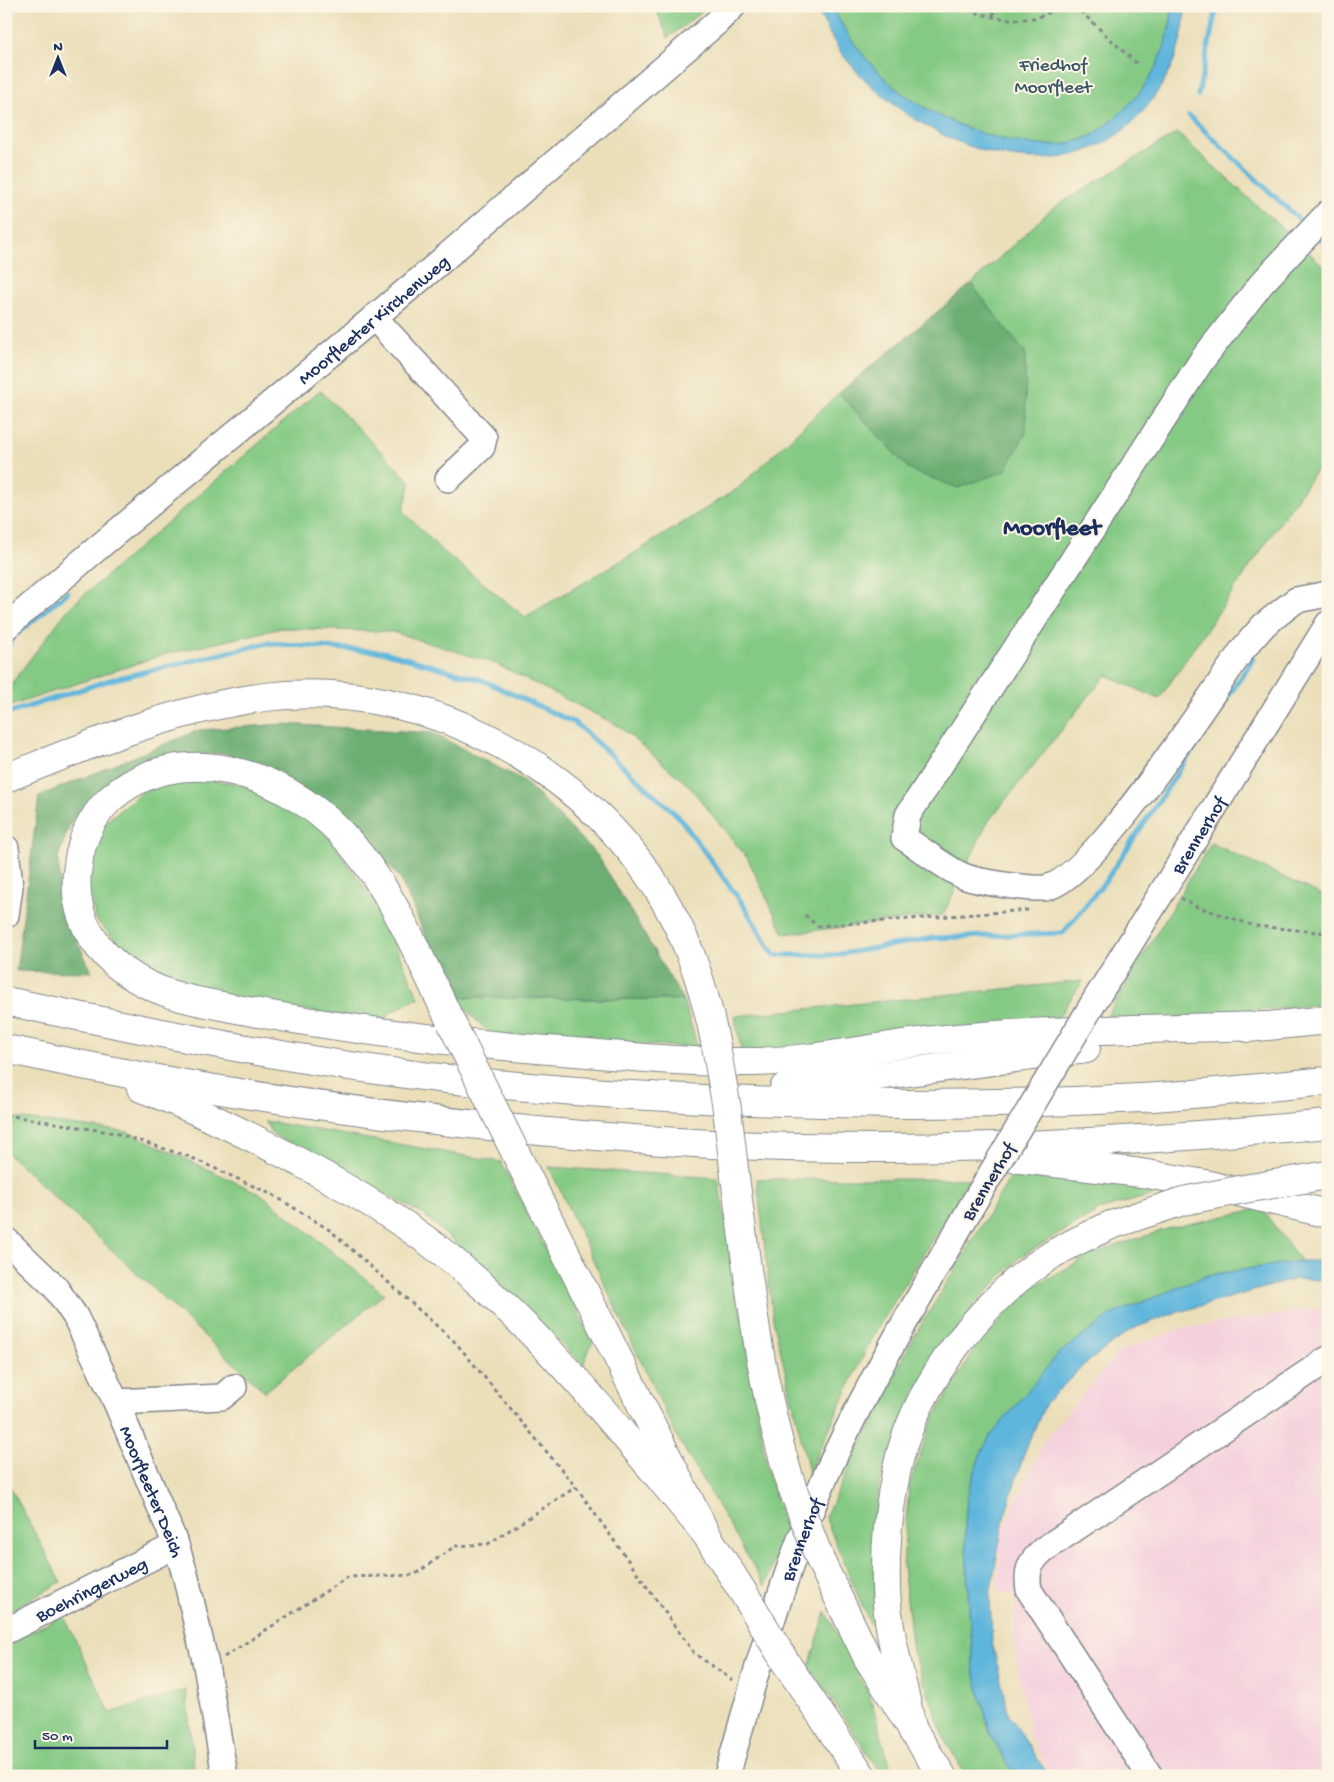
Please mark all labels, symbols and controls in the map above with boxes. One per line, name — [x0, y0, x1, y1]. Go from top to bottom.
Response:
north arrow — [32, 32, 82, 82]
text: N — [53, 39, 63, 56]
park label: Friedhof Moorfleet — [1015, 55, 1094, 100]
street label: Moorfleeter Kirchenweg — [294, 251, 455, 391]
district label: Moorfleet — [1003, 515, 1103, 544]
street label: Brennerhof — [1167, 792, 1234, 880]
street label: Brennerhof — [957, 1138, 1023, 1227]
street label: Moorfleeter Deich — [112, 1423, 187, 1561]
street label: Brennerhof — [778, 1494, 831, 1586]
street label: Boehringerweg — [32, 1553, 152, 1630]
scale bar — [35, 1717, 168, 1749]
text: 50 m — [42, 1728, 73, 1746]

